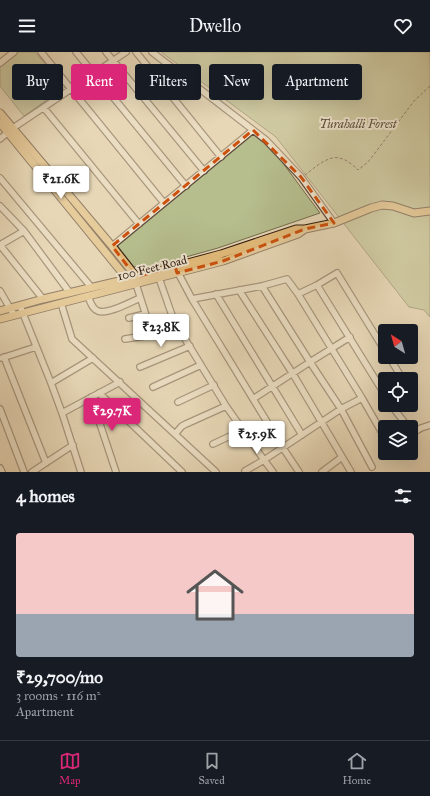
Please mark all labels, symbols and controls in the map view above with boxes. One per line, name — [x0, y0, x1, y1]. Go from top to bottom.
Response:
icon: menu — [16, 15, 38, 37]
text: Dwello — [189, 15, 241, 37]
icon: heart — [392, 15, 414, 37]
chip: Buy — [12, 64, 63, 100]
chip: Rent — [71, 64, 127, 100]
chip: Filters — [135, 64, 201, 100]
chip: New — [209, 64, 264, 100]
chip: Apartment — [272, 64, 362, 100]
park label: Turahalli Forest — [319, 117, 398, 131]
pin: ₹21.6K — [28, 166, 94, 200]
text: ₹21.6K — [42, 171, 80, 187]
street label: 100 Feet Road — [116, 253, 188, 283]
pin: ₹23.8K — [128, 314, 194, 348]
text: ₹23.8K — [142, 319, 180, 335]
north arrow — [378, 324, 418, 364]
map controls — [378, 324, 418, 460]
button: locate — [378, 372, 418, 412]
pin: ₹29.7K — [79, 398, 145, 432]
text: ₹29.7K — [93, 403, 131, 419]
button: layers — [378, 420, 418, 460]
pin: ₹25.9K — [224, 421, 290, 455]
text: ₹25.9K — [238, 426, 276, 442]
icon: filters — [392, 485, 414, 507]
text: 4 homes — [16, 486, 75, 507]
icon: home — [179, 559, 251, 631]
text: ₹29,700/mo — [16, 667, 103, 688]
text: 3 rooms · 116 m² — [16, 688, 101, 704]
text: Apartment — [16, 704, 74, 720]
tab: Map — [59, 750, 81, 787]
tab: Saved — [199, 750, 225, 787]
tab: Home — [342, 750, 371, 787]

